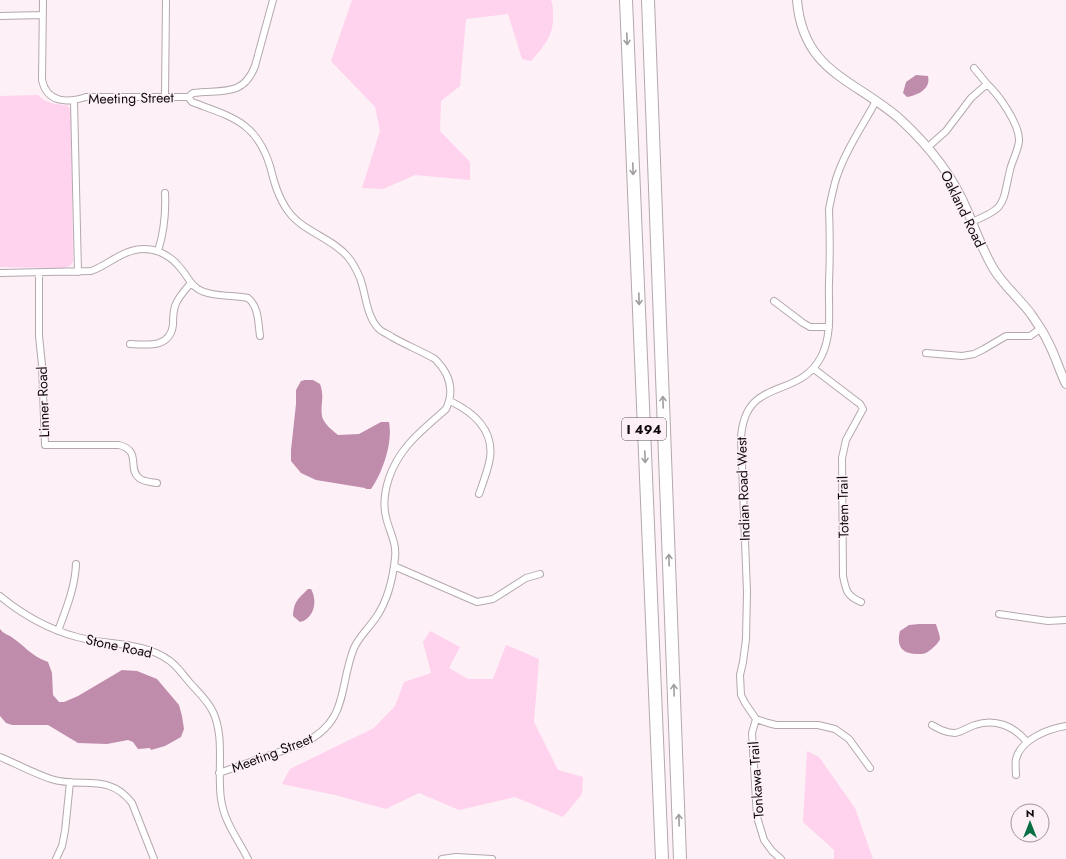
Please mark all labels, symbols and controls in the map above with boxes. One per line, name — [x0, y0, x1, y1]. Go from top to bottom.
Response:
one-way arrow — [624, 32, 631, 45]
street label: Meeting Street — [88, 87, 175, 109]
one-way arrow — [629, 162, 637, 175]
street label: Oakland Road — [936, 167, 990, 251]
one-way arrow — [635, 292, 642, 305]
street label: Linner Road — [32, 366, 54, 438]
one-way arrow — [659, 396, 666, 409]
road number: I 494 — [622, 418, 666, 440]
street label: Indian Road West — [731, 436, 755, 541]
one-way arrow — [642, 450, 649, 463]
street label: Totem Trail — [832, 476, 854, 538]
one-way arrow — [665, 554, 672, 567]
street label: Stone Road — [84, 629, 154, 663]
one-way arrow — [670, 684, 678, 697]
street label: Meeting Street — [228, 728, 316, 778]
street label: Tonkawa Trail — [743, 741, 769, 819]
north arrow — [1010, 803, 1050, 843]
text: N — [1026, 805, 1034, 821]
one-way arrow — [675, 814, 683, 827]

